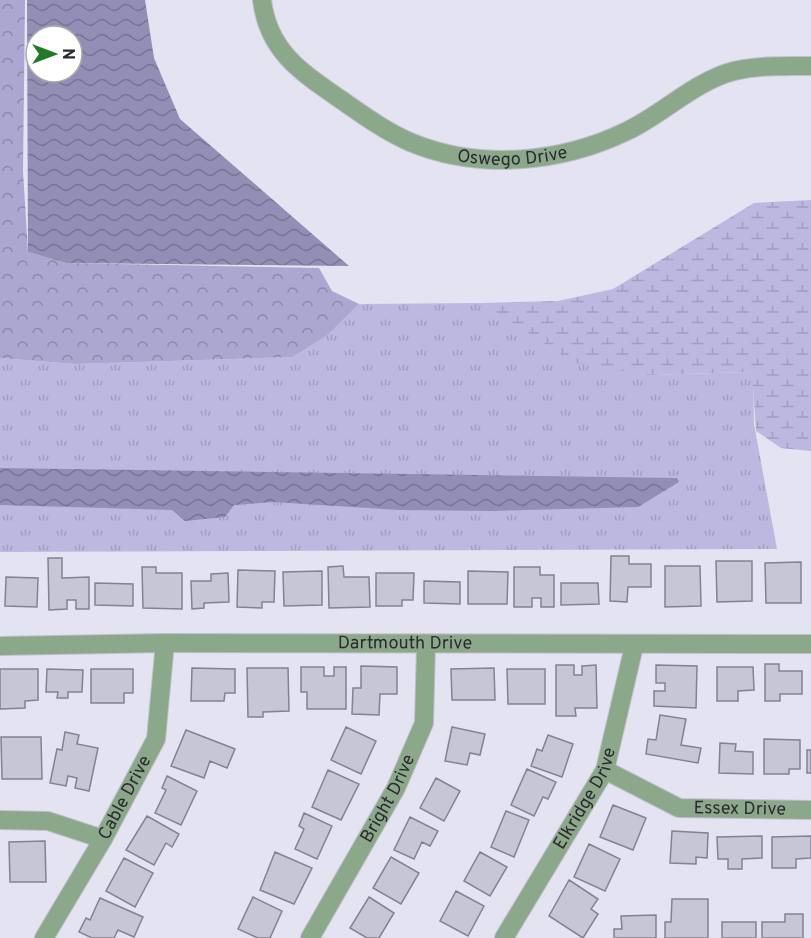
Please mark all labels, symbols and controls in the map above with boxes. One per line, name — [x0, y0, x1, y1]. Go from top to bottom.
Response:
north arrow — [24, 24, 84, 84]
text: N — [57, 48, 77, 60]
street label: Oswego Drive — [456, 141, 570, 171]
street label: Dartmouth Drive — [338, 632, 472, 655]
street label: Elkridge Drive — [548, 745, 621, 854]
street label: Cable Drive — [93, 751, 157, 844]
street label: Bright Drive — [355, 751, 421, 847]
street label: Essex Drive — [693, 797, 786, 821]

